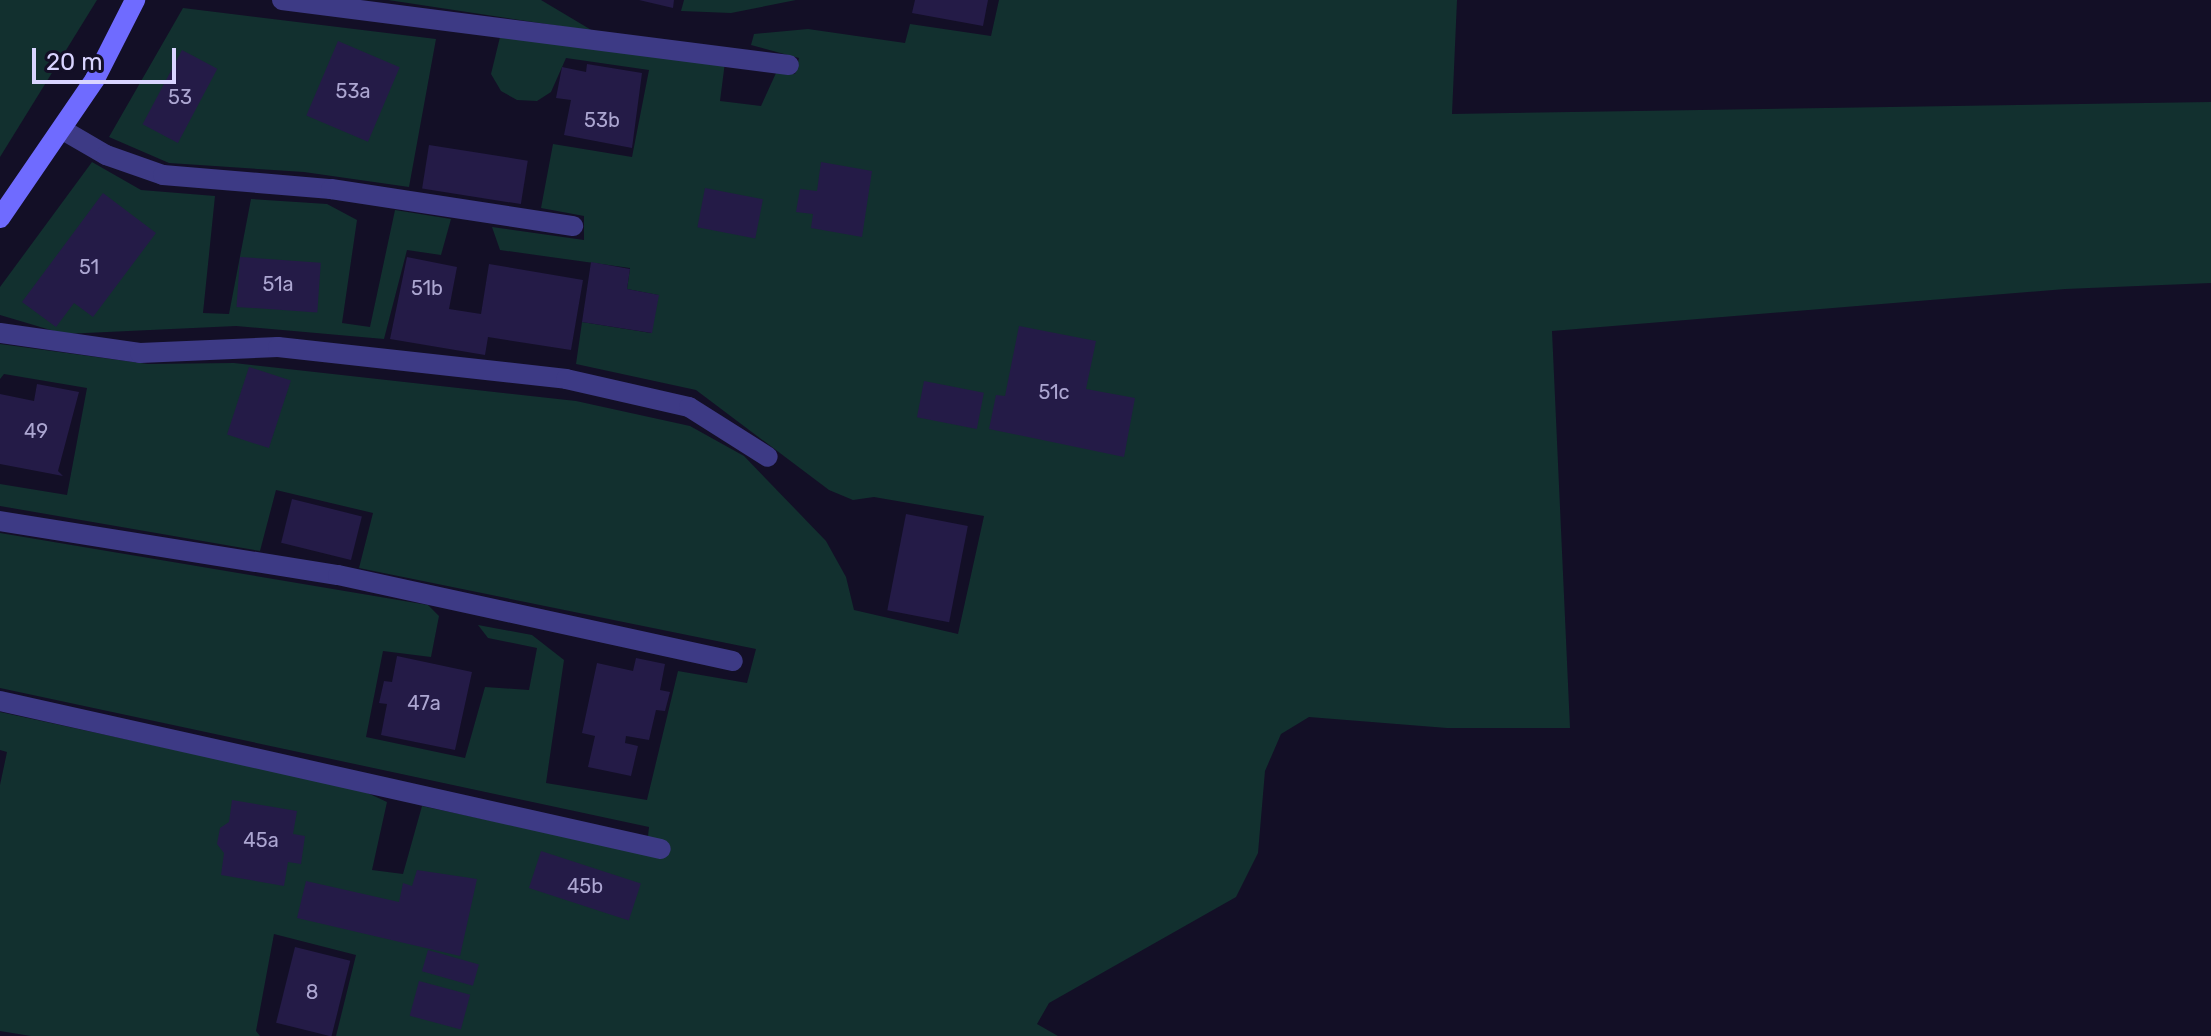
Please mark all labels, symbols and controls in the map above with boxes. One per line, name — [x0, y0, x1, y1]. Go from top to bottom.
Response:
scale bar — [36, 32, 180, 82]
text: 20 m — [46, 48, 103, 76]
house number: 53a — [336, 79, 370, 103]
house number: 53 — [168, 85, 192, 109]
house number: 53b — [584, 108, 620, 132]
house number: 51 — [79, 255, 99, 279]
house number: 51a — [262, 272, 294, 296]
house number: 51b — [411, 276, 443, 300]
house number: 51c — [1038, 380, 1070, 404]
house number: 49 — [24, 419, 48, 443]
house number: 47a — [407, 691, 441, 715]
house number: 45a — [243, 828, 279, 852]
house number: 45b — [567, 874, 603, 898]
house number: 8 — [306, 980, 318, 1004]

